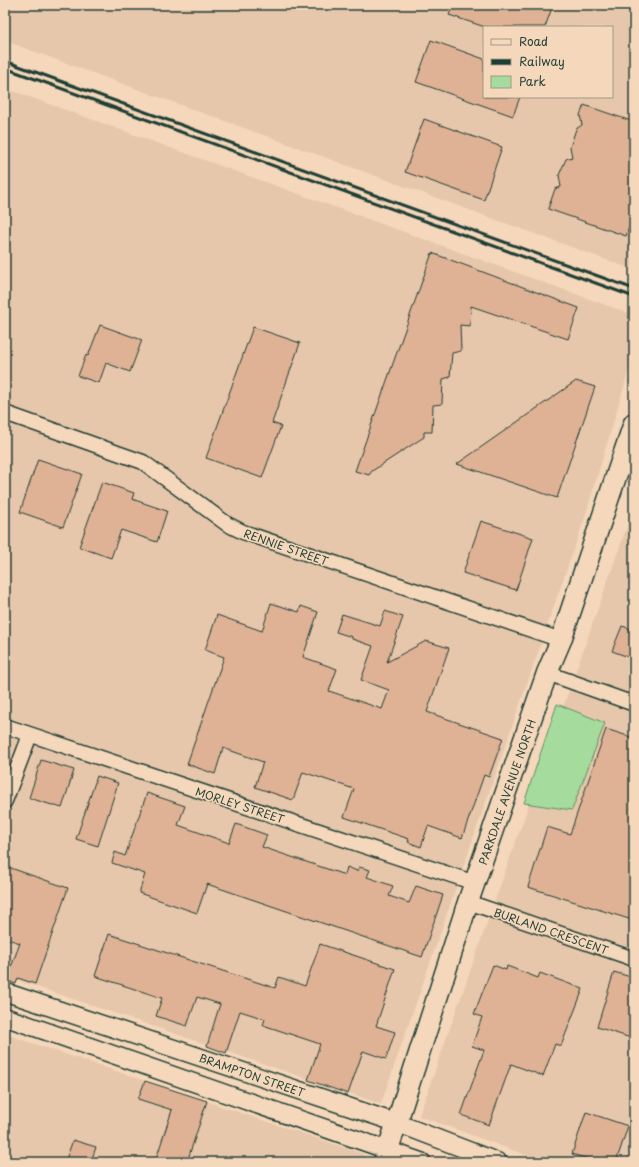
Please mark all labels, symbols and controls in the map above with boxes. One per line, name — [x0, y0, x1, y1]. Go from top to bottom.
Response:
legend — [483, 26, 613, 98]
text: Road — [519, 32, 548, 50]
text: Railway — [519, 52, 565, 70]
text: Park — [519, 72, 546, 90]
street label: RENNIE STREET — [241, 525, 331, 570]
street label: PARKDALE AVENUE NORTH — [474, 717, 540, 867]
street label: MORLEY STREET — [193, 783, 287, 828]
street label: BURLAND CRESCENT — [491, 903, 611, 959]
street label: BRAMPTON STREET — [197, 1049, 308, 1101]

